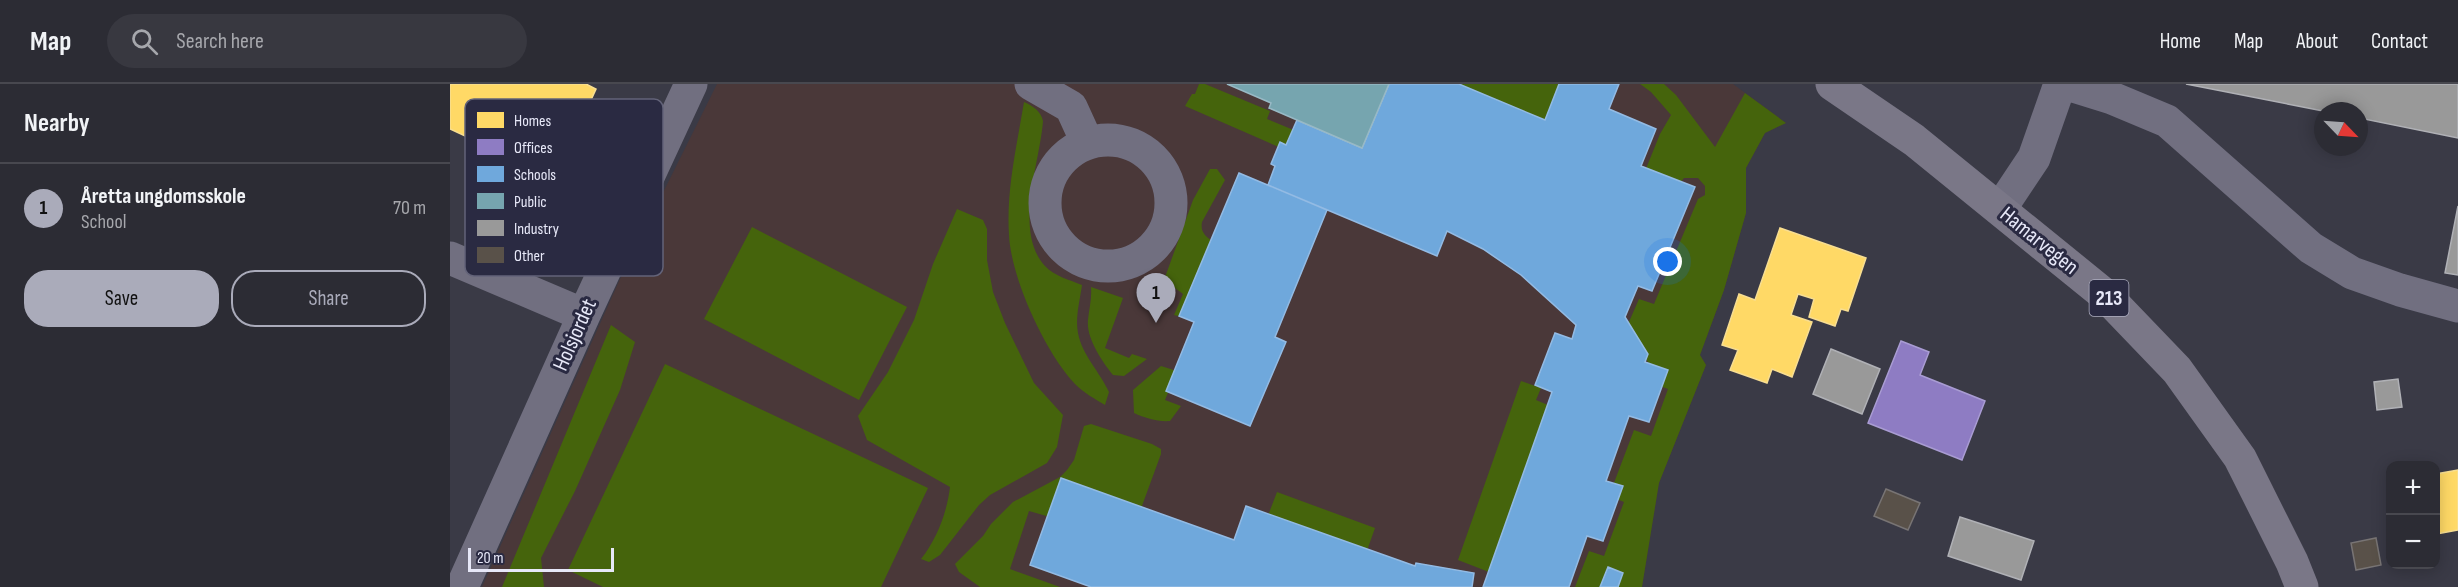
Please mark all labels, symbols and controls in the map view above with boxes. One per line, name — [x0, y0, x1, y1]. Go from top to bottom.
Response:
search box — [107, 14, 527, 68]
text: Map — [30, 25, 71, 58]
icon: search — [128, 25, 161, 58]
text: Search here — [176, 28, 264, 55]
text: Home — [2160, 29, 2201, 54]
text: Map — [2234, 29, 2263, 54]
text: About — [2296, 29, 2338, 54]
text: Contact — [2371, 29, 2428, 54]
legend — [465, 99, 663, 276]
north arrow — [2314, 102, 2368, 156]
text: Nearby — [24, 108, 90, 139]
text: Homes — [514, 112, 551, 131]
text: Offices — [514, 139, 553, 158]
text: Schools — [514, 166, 556, 185]
text: Åretta ungdomsskole — [81, 183, 246, 210]
text: Public — [514, 193, 547, 212]
text: 1 — [40, 196, 47, 220]
text: 70 m — [393, 196, 426, 220]
street label: Hamarvegen — [1994, 201, 2084, 281]
text: School — [81, 210, 126, 234]
text: Industry — [514, 220, 559, 239]
text: Other — [514, 247, 545, 266]
your location — [1653, 247, 1682, 276]
button: Save — [24, 270, 219, 327]
button: Share — [231, 270, 426, 327]
pin: 1 — [1136, 274, 1176, 323]
road number: 213 — [2090, 280, 2128, 316]
street label: Holsjordet — [547, 295, 603, 375]
map controls — [2386, 461, 2440, 569]
button: + — [2386, 461, 2440, 515]
button: − — [2386, 515, 2440, 569]
scale bar — [468, 545, 614, 572]
text: 20 m — [477, 549, 504, 568]

